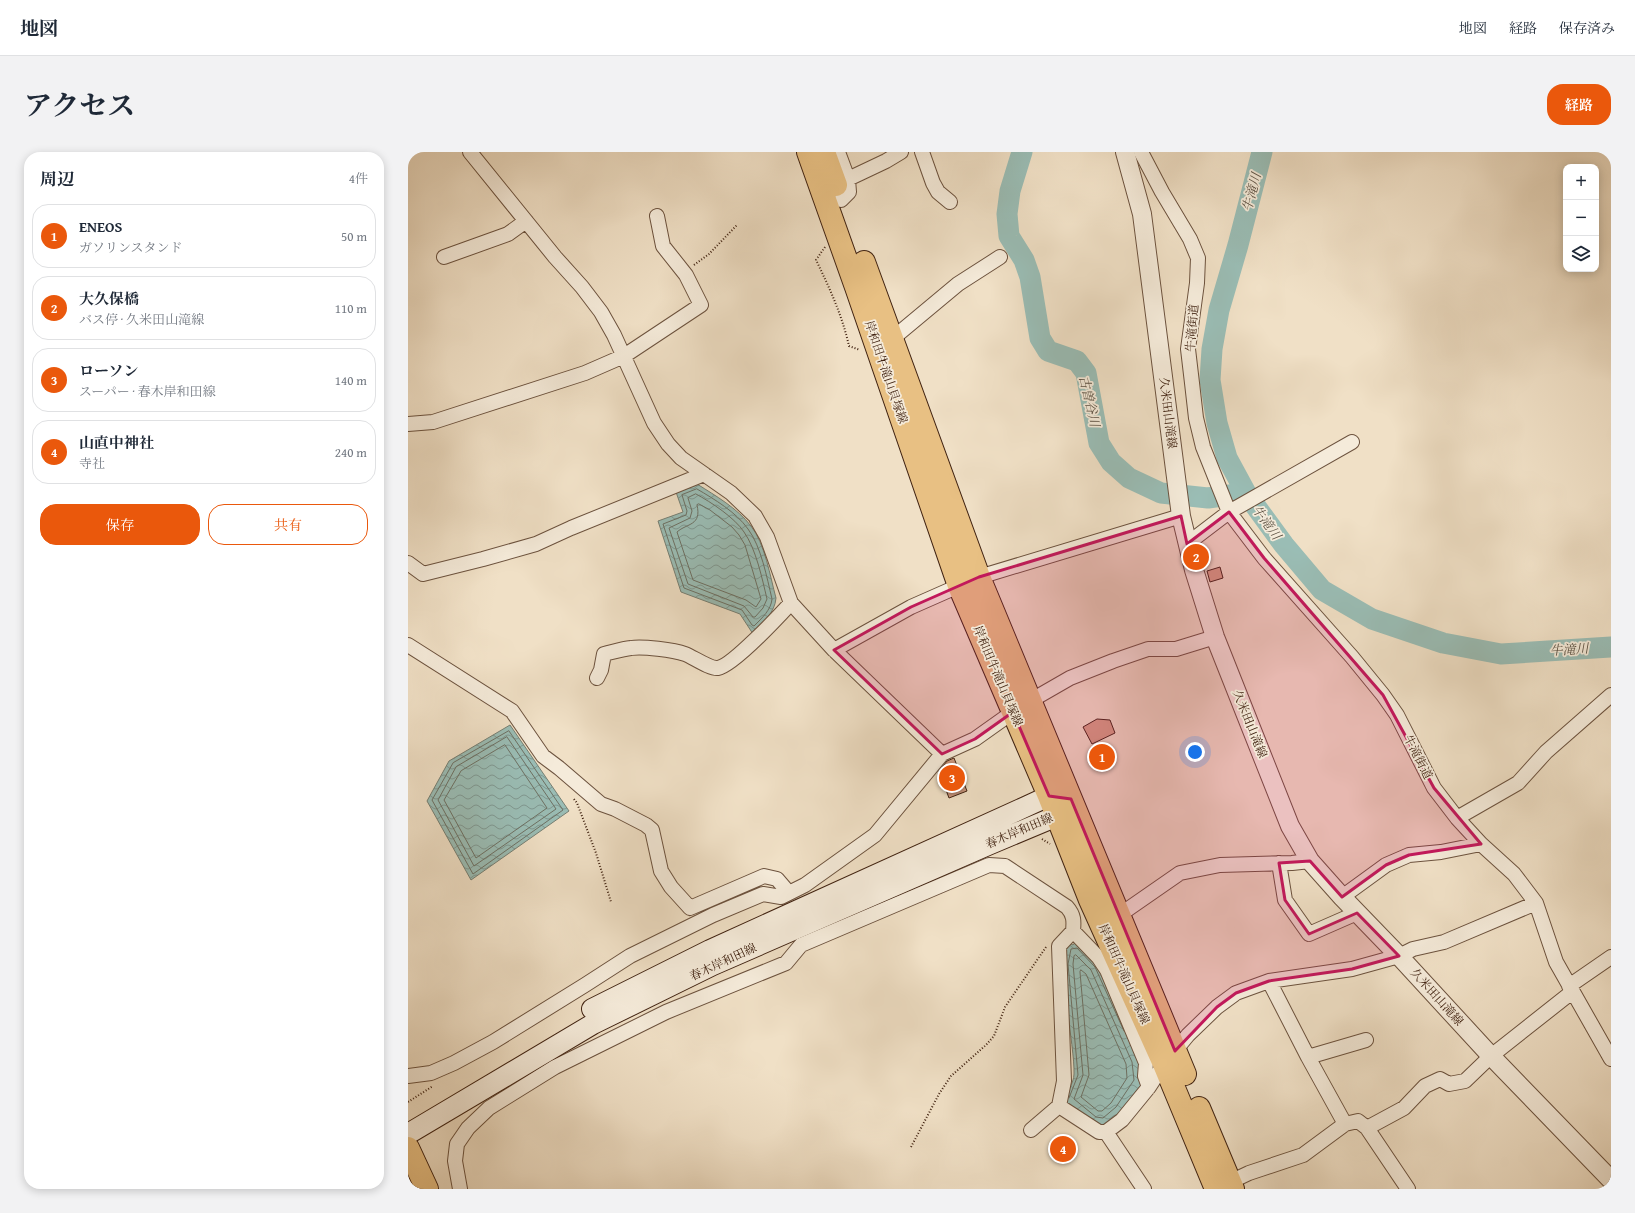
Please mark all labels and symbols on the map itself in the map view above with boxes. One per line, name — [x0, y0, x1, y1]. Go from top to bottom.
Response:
water label: 牛滝川 — [1237, 169, 1266, 213]
street label: 牛滝街道 — [1181, 303, 1202, 353]
street label: 岸和田牛滝山貝塚線 — [861, 318, 912, 426]
water label: 古曽谷川 — [1074, 374, 1105, 431]
street label: 久米田山滝線 — [1156, 376, 1181, 450]
water label: 牛滝川 — [1247, 501, 1287, 545]
pin: 2 — [1183, 542, 1209, 572]
street label: 岸和田牛滝山貝塚線 — [970, 623, 1027, 729]
water label: 牛滝川 — [1549, 639, 1591, 660]
street label: 久米田山滝線 — [1229, 687, 1272, 760]
street label: 牛滝街道 — [1400, 732, 1437, 782]
pin: 1 — [1089, 742, 1115, 772]
your location — [1185, 742, 1205, 762]
pin: 3 — [939, 763, 965, 793]
street label: 春木岸和田線 — [982, 809, 1055, 852]
street label: 岸和田牛滝山貝塚線 — [1095, 921, 1154, 1027]
street label: 春木岸和田線 — [687, 939, 759, 984]
street label: 久米田山滝線 — [1407, 964, 1468, 1029]
pin: 4 — [1050, 1134, 1076, 1164]

